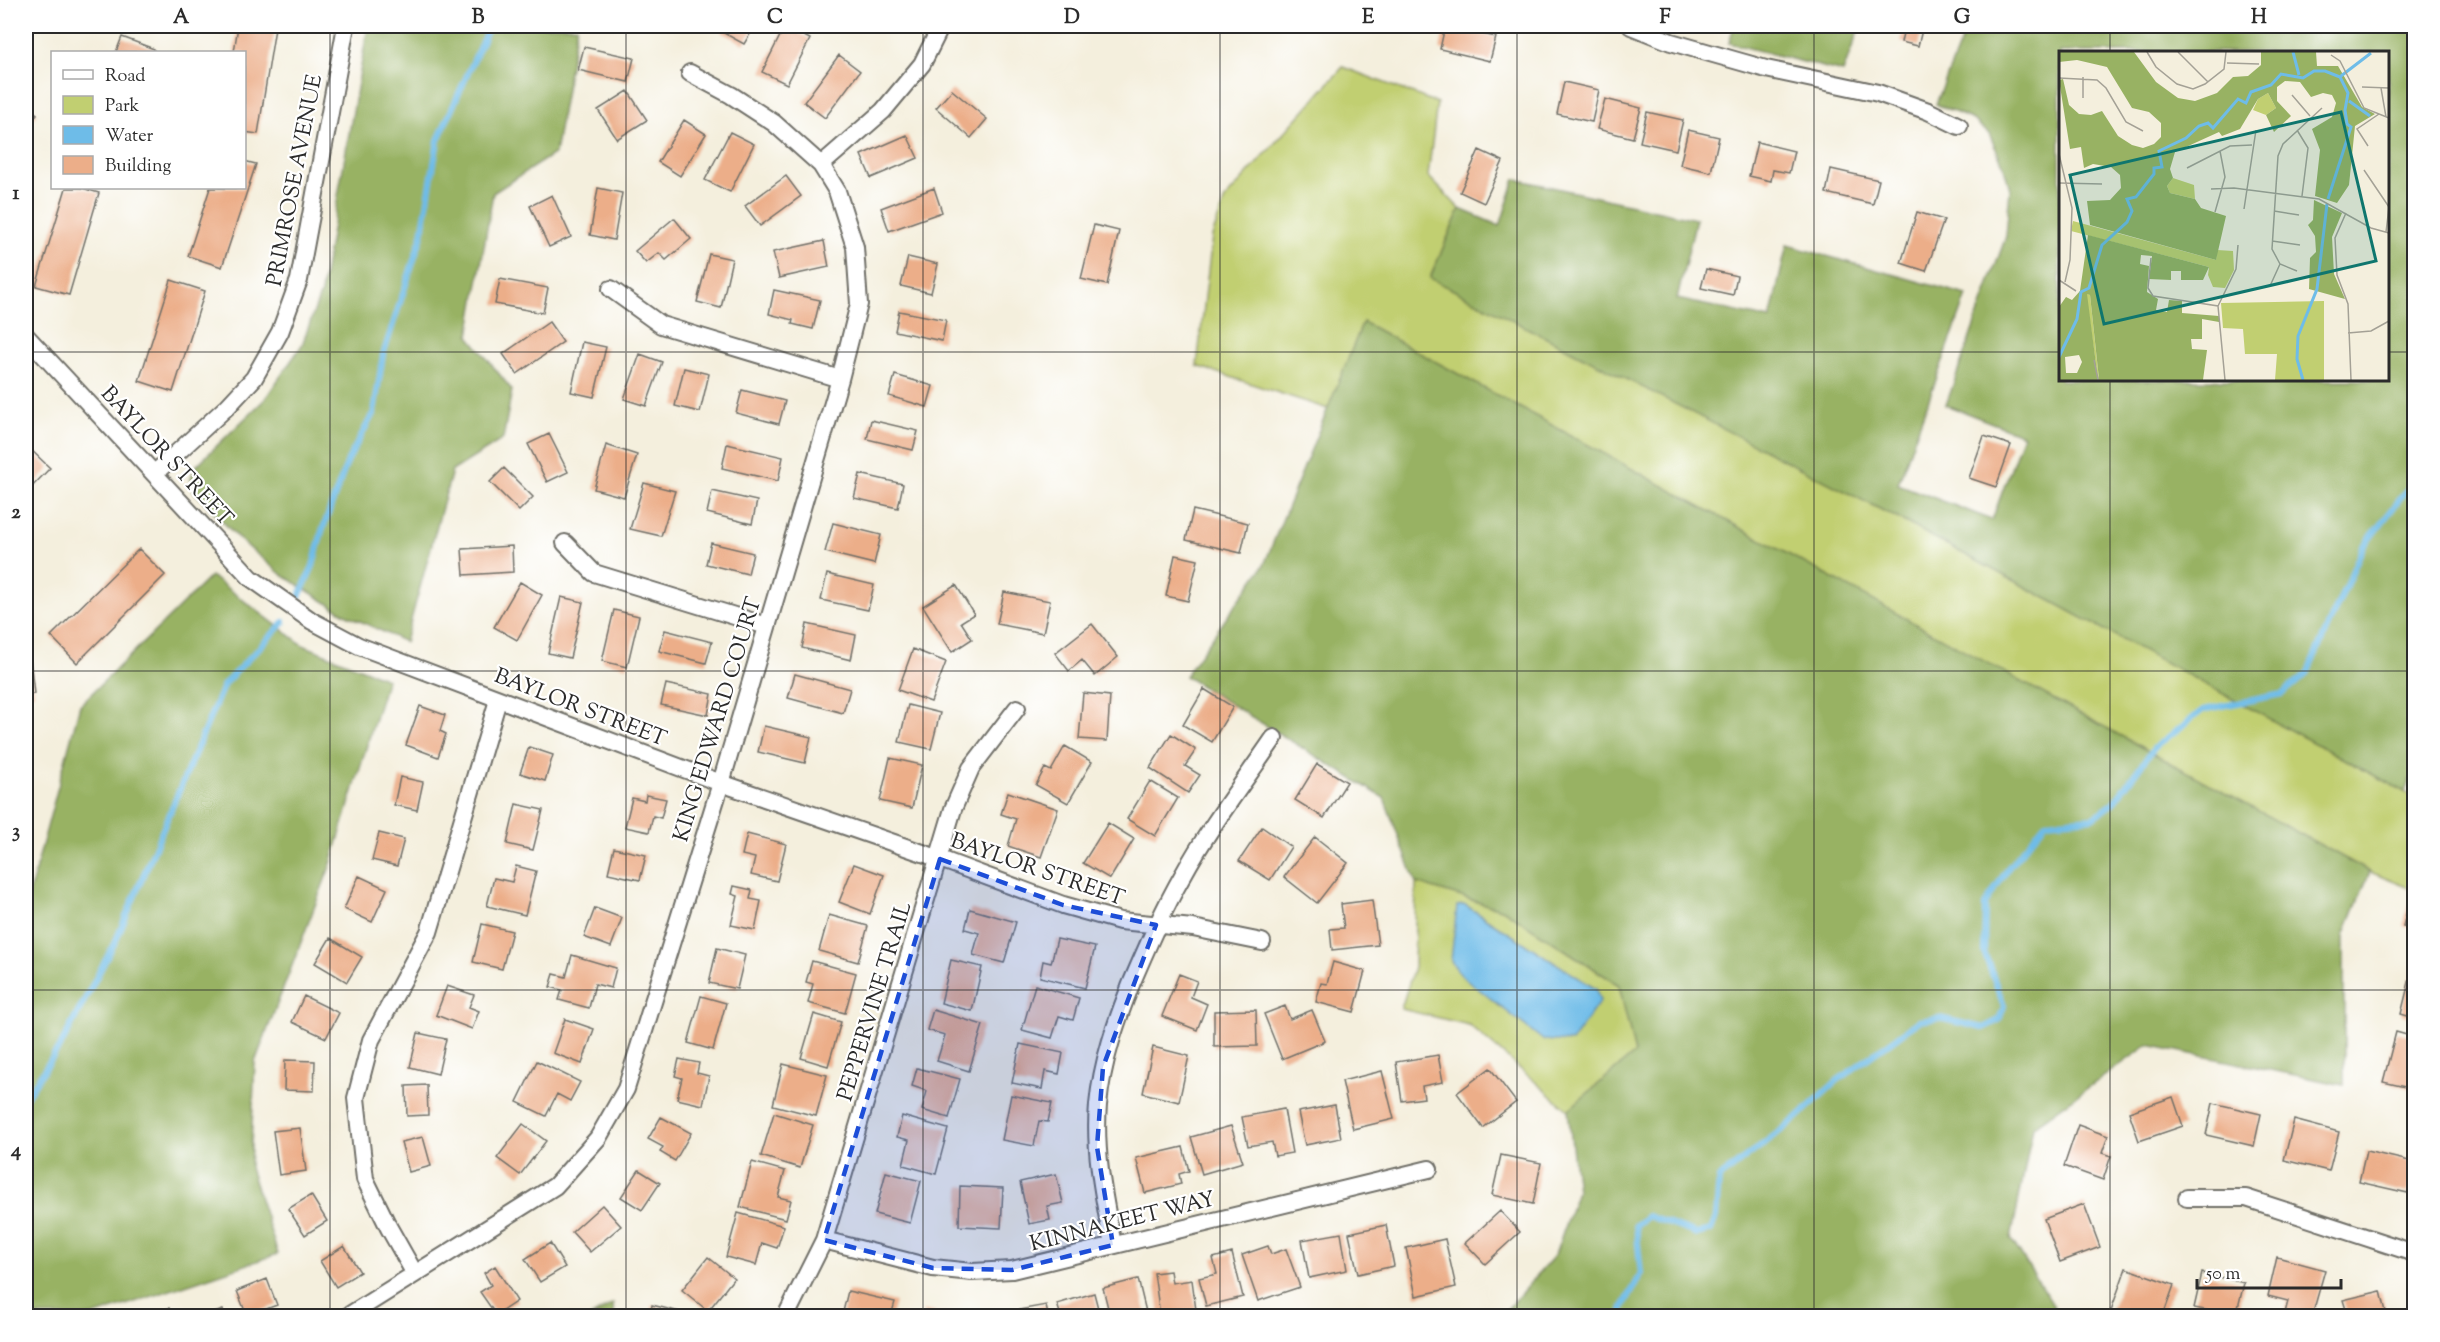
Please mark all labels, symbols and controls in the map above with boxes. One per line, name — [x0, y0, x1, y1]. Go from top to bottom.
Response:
text: A — [173, 4, 190, 33]
text: B — [472, 4, 485, 33]
text: C — [767, 4, 783, 33]
text: D — [1064, 4, 1080, 33]
text: E — [1362, 4, 1375, 33]
text: F — [1659, 4, 1671, 33]
text: G — [1954, 4, 1971, 33]
text: H — [2251, 4, 2267, 33]
legend — [51, 51, 246, 189]
inset map — [2059, 51, 2389, 381]
text: Road — [105, 64, 145, 90]
street label: PRIMROSE AVENUE — [260, 72, 332, 289]
text: Park — [105, 94, 140, 120]
text: Water — [105, 124, 154, 150]
text: Building — [105, 154, 171, 180]
text: 1 — [13, 180, 20, 209]
street label: BAYLOR STREET — [92, 379, 240, 535]
text: 2 — [11, 499, 21, 528]
street label: KING EDWARD COURT — [666, 593, 772, 846]
street label: BAYLOR STREET — [489, 661, 671, 757]
text: 3 — [12, 818, 20, 847]
street label: BAYLOR STREET — [946, 826, 1129, 916]
street label: PEPPERVINE TRAIL — [830, 898, 921, 1106]
text: 4 — [10, 1137, 21, 1166]
street label: KINNAKEET WAY — [1027, 1184, 1219, 1261]
scale bar — [2197, 1252, 2341, 1290]
text: 50 m — [2205, 1262, 2241, 1288]

